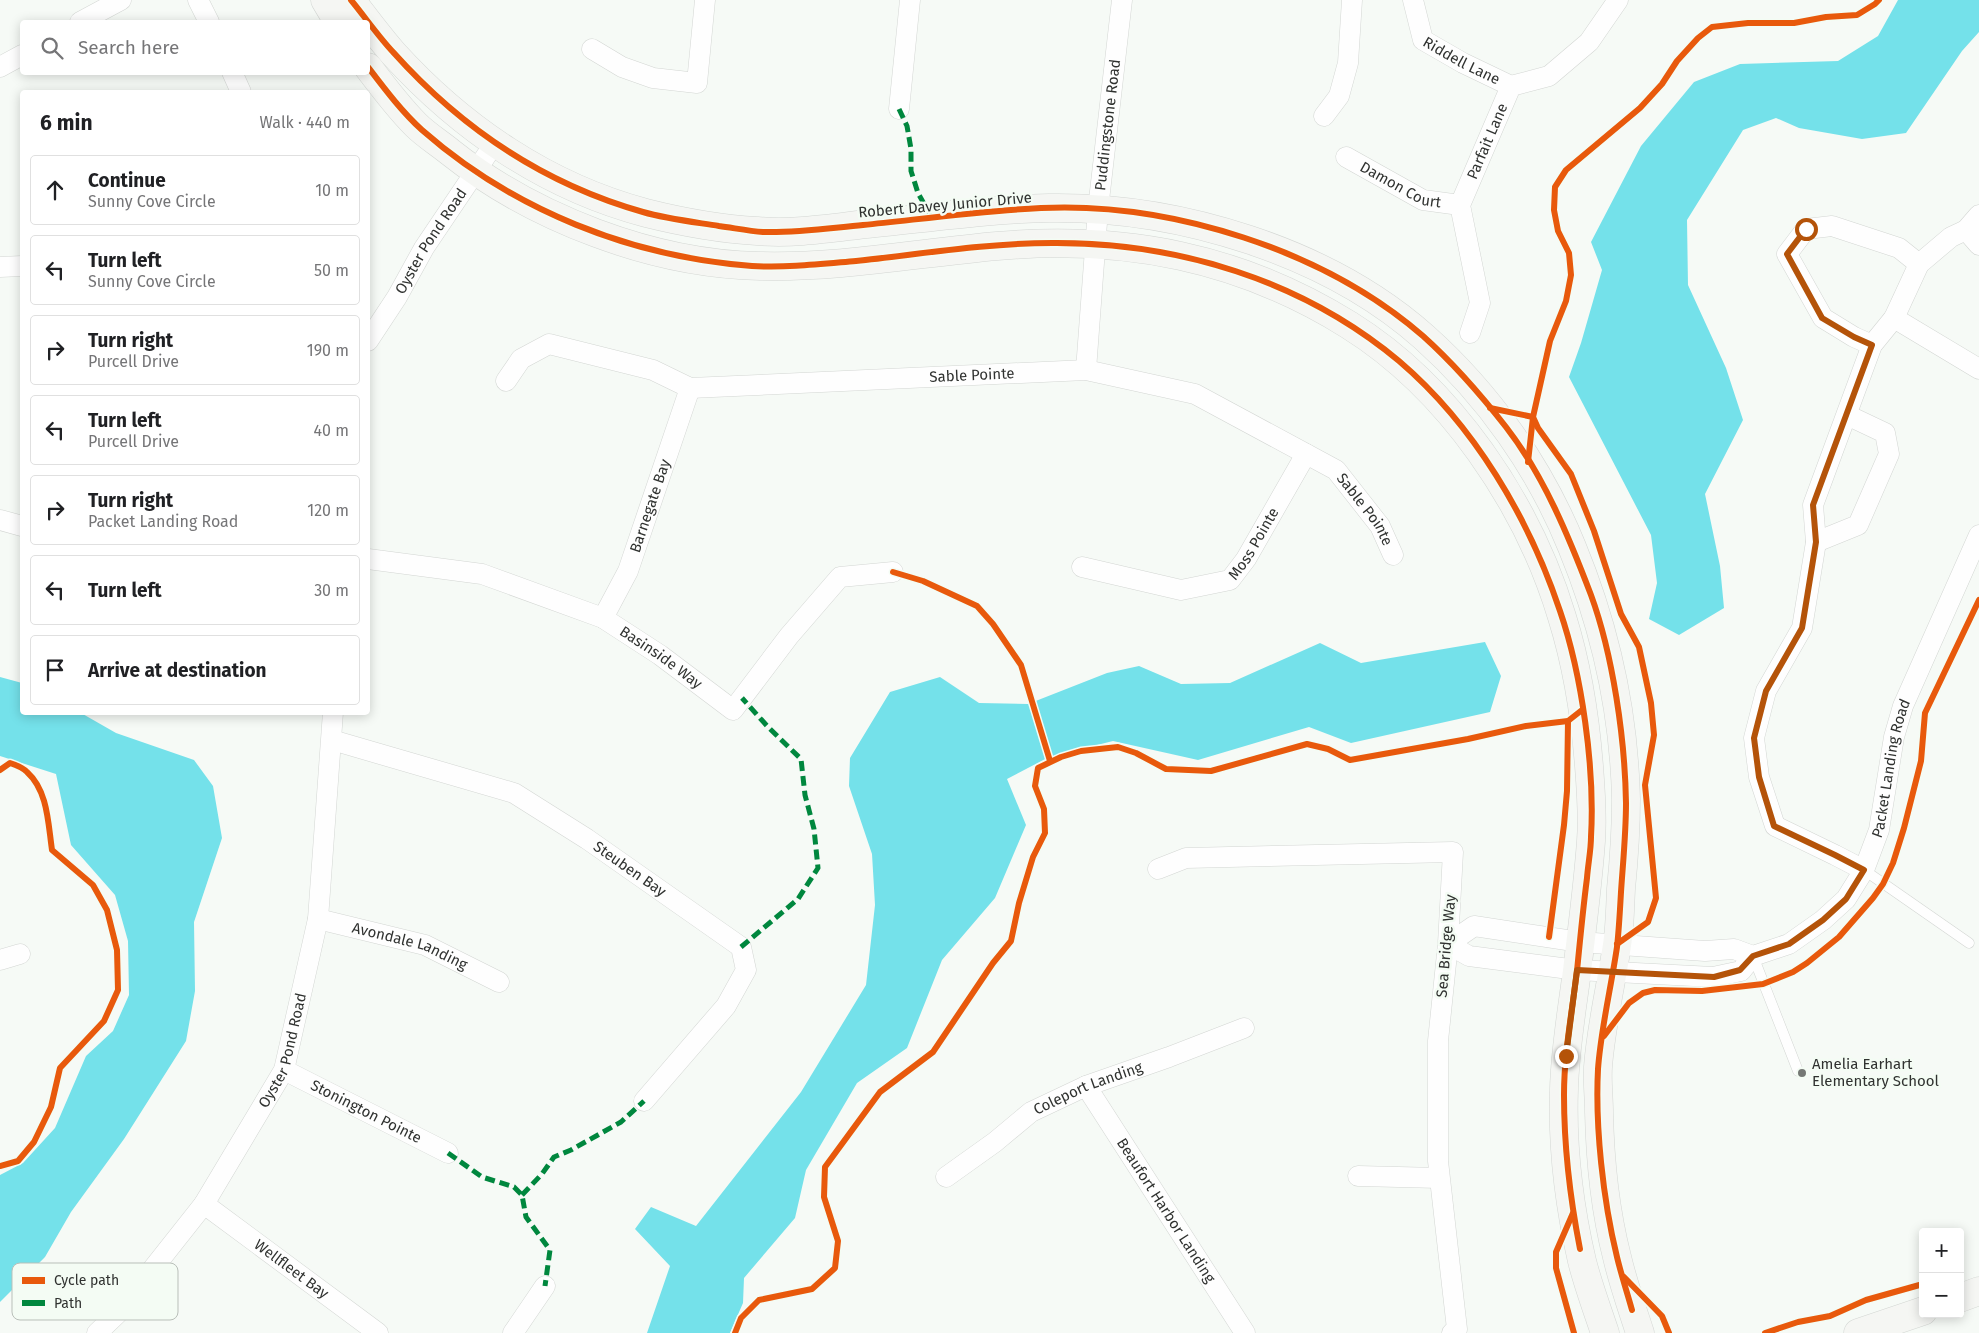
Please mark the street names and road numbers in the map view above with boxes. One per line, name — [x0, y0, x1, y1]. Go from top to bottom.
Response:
street label: Riddell Lane — [1420, 33, 1503, 88]
street label: Puddingstone Road — [1091, 58, 1124, 192]
street label: Parfait Lane — [1463, 101, 1512, 182]
street label: Damon Court — [1357, 158, 1443, 211]
street label: Oyster Pond Road — [391, 185, 471, 297]
street label: Robert Davey Junior Drive — [857, 188, 1033, 222]
street label: Sable Pointe — [929, 364, 1015, 386]
street label: Barnegate Bay — [626, 456, 674, 555]
street label: Sable Pointe — [1333, 470, 1397, 548]
street label: Moss Pointe — [1224, 504, 1283, 583]
street label: Basinside Way — [616, 622, 706, 693]
street label: Packet Landing Road — [1868, 696, 1914, 840]
street label: Steuben Bay — [590, 837, 670, 901]
street label: Sea Bridge Way — [1433, 893, 1460, 998]
street label: Avondale Landing — [350, 919, 471, 974]
street label: Oyster Pond Road — [254, 991, 310, 1111]
street label: Coleport Landing — [1031, 1058, 1145, 1119]
street label: Stonington Pointe — [308, 1076, 425, 1147]
street label: Beaufort Harbor Landing — [1113, 1135, 1219, 1286]
street label: Wellfleet Bay — [251, 1235, 333, 1303]

